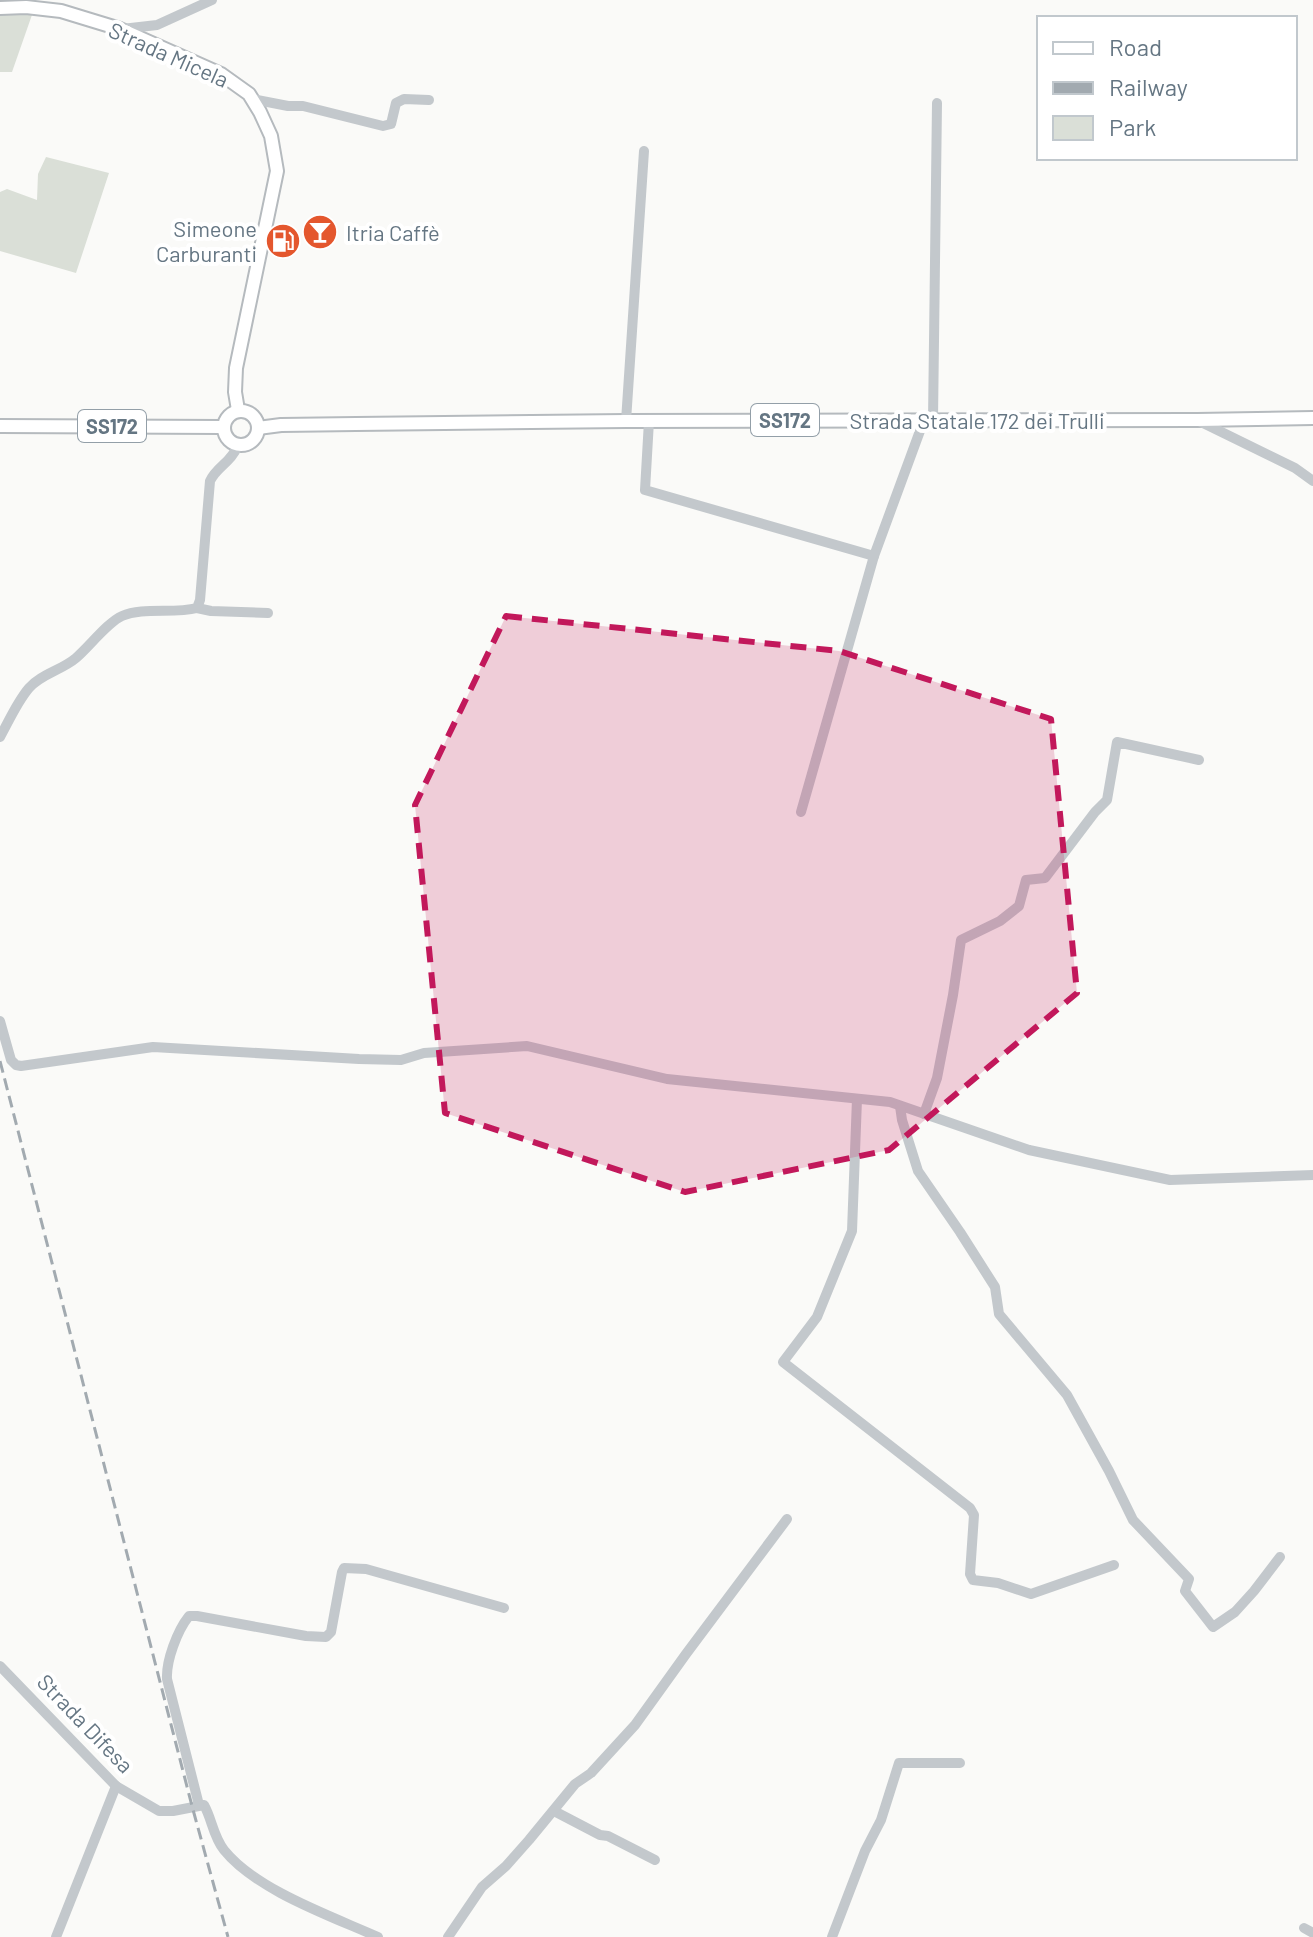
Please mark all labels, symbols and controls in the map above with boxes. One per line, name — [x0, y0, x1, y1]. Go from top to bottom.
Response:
street label: Strada Micela — [105, 16, 233, 92]
legend — [1037, 16, 1297, 160]
text: Road — [1109, 32, 1162, 61]
text: Railway — [1109, 72, 1188, 101]
text: Park — [1109, 112, 1156, 141]
bar icon: Itria Caffè — [301, 213, 339, 251]
place label: Simeone Carburanti — [156, 215, 257, 266]
place label: Itria Caffè — [346, 219, 440, 245]
fuel station icon: Simeone Carburanti — [264, 222, 302, 260]
road number: SS172 — [751, 404, 819, 436]
street label: Strada Statale 172 dei Trulli — [849, 407, 1105, 433]
road number: SS172 — [78, 410, 146, 442]
street label: Strada Difesa — [33, 1668, 139, 1778]

